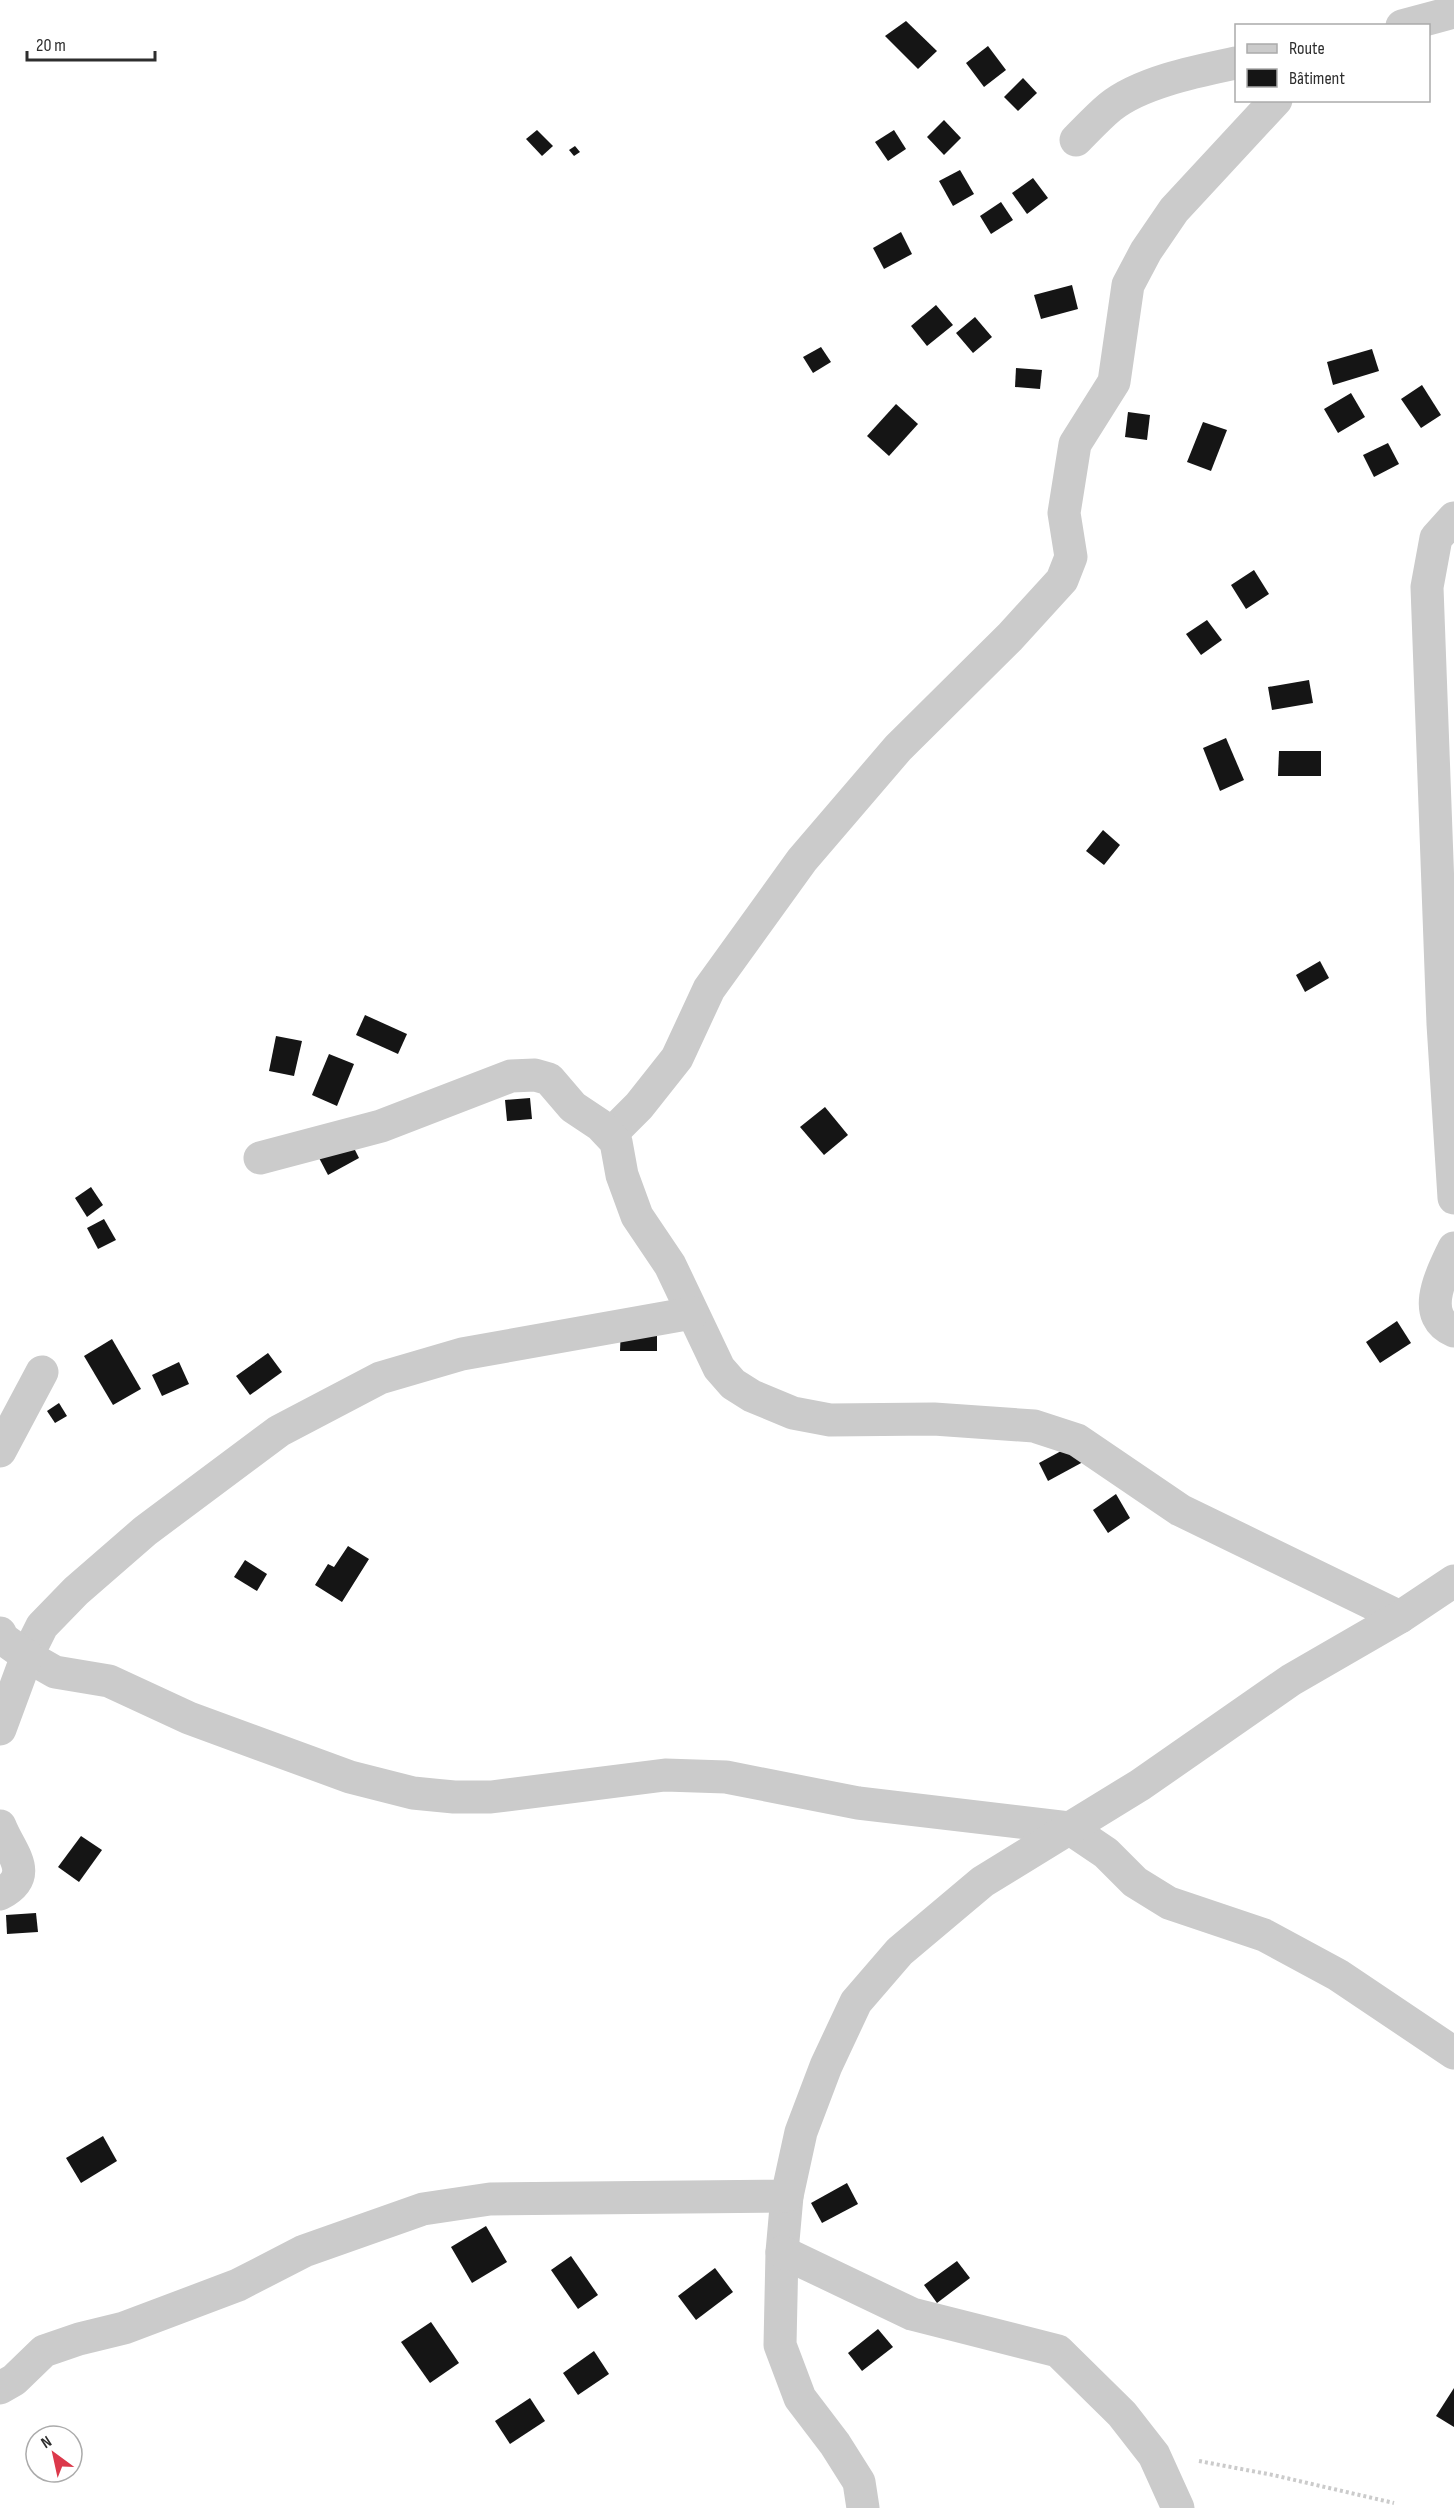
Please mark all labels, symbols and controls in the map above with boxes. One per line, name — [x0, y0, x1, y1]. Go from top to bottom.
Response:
scale bar — [27, 24, 154, 62]
legend — [1235, 24, 1430, 102]
text: 20 m — [36, 35, 66, 56]
text: Route — [1289, 38, 1325, 59]
text: Bâtiment — [1289, 68, 1345, 89]
north arrow — [24, 2424, 84, 2484]
text: N — [38, 2432, 55, 2453]

